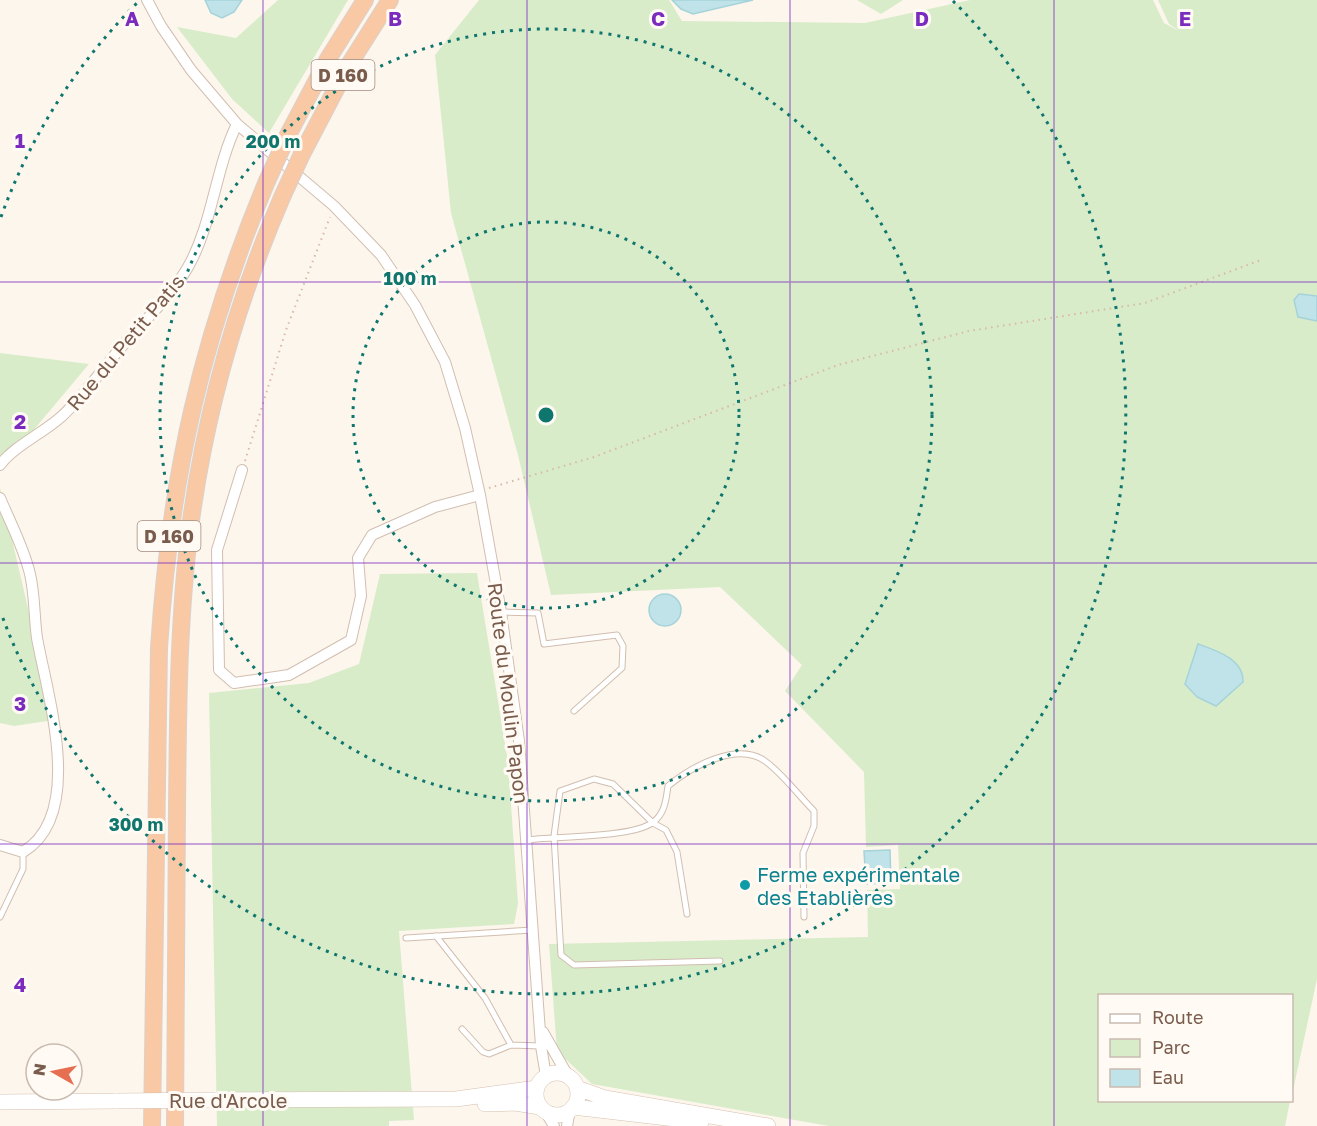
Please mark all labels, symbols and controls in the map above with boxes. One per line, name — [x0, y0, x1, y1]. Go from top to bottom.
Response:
text: A — [125, 6, 139, 30]
text: B — [388, 6, 402, 30]
text: C — [651, 6, 665, 30]
text: D — [915, 6, 929, 30]
text: E — [1179, 6, 1191, 30]
road number: D 160 — [312, 60, 374, 90]
text: 1 — [15, 128, 25, 152]
text: 200 m — [246, 130, 300, 152]
text: 100 m — [384, 267, 436, 289]
street label: Rue du Petit Patis — [61, 269, 189, 415]
centre of rings — [536, 405, 556, 425]
text: 2 — [14, 409, 26, 433]
road number: D 160 — [138, 521, 201, 551]
street label: Route du Moulin Papon — [484, 581, 534, 805]
text: 3 — [14, 691, 26, 715]
text: 300 m — [109, 813, 163, 835]
place label: Ferme expérimentale des Etablières — [757, 862, 960, 909]
marker: Ferme expérimentale des Etablières — [738, 878, 752, 892]
text: 4 — [14, 972, 26, 996]
legend — [1098, 994, 1293, 1102]
text: Route — [1152, 1006, 1203, 1028]
text: Parc — [1152, 1036, 1191, 1058]
north arrow — [24, 1042, 84, 1102]
text: N — [28, 1062, 50, 1077]
text: Eau — [1152, 1066, 1184, 1088]
street label: Rue d'Arcole — [169, 1088, 287, 1112]

